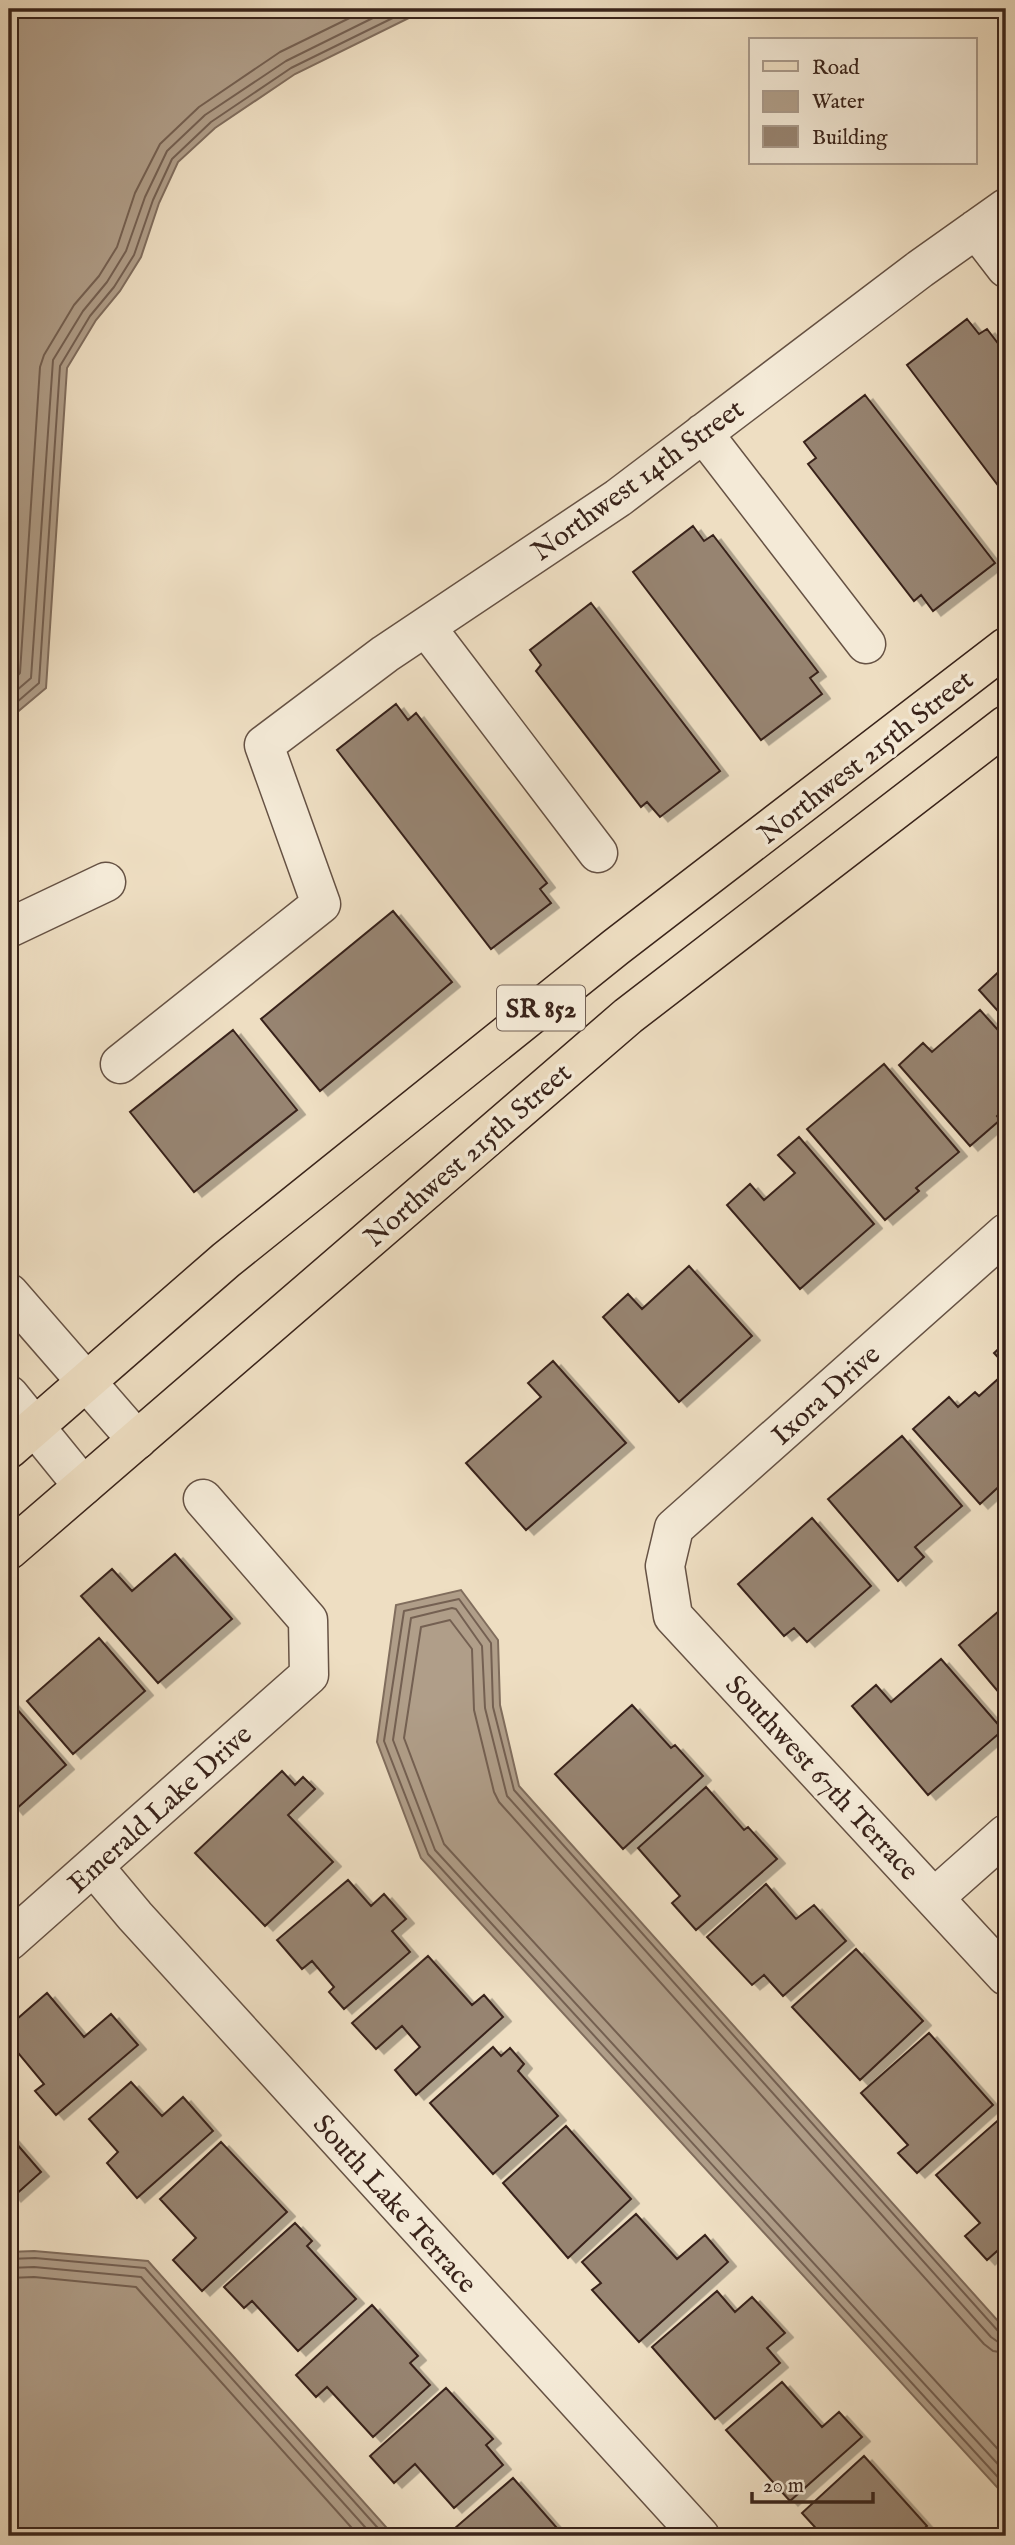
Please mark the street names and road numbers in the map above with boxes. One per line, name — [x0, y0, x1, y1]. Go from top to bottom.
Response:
street label: Northwest 14th Street — [525, 392, 752, 570]
street label: Northwest 215th Street — [752, 663, 981, 853]
road number: SR 852 — [497, 986, 585, 1030]
street label: Northwest 215th Street — [358, 1056, 580, 1255]
street label: Ixora Drive — [765, 1338, 888, 1454]
street label: Southwest 67th Terrace — [717, 1669, 926, 1889]
street label: Emerald Lake Drive — [61, 1718, 260, 1902]
street label: South Lake Terrace — [305, 2108, 484, 2301]

